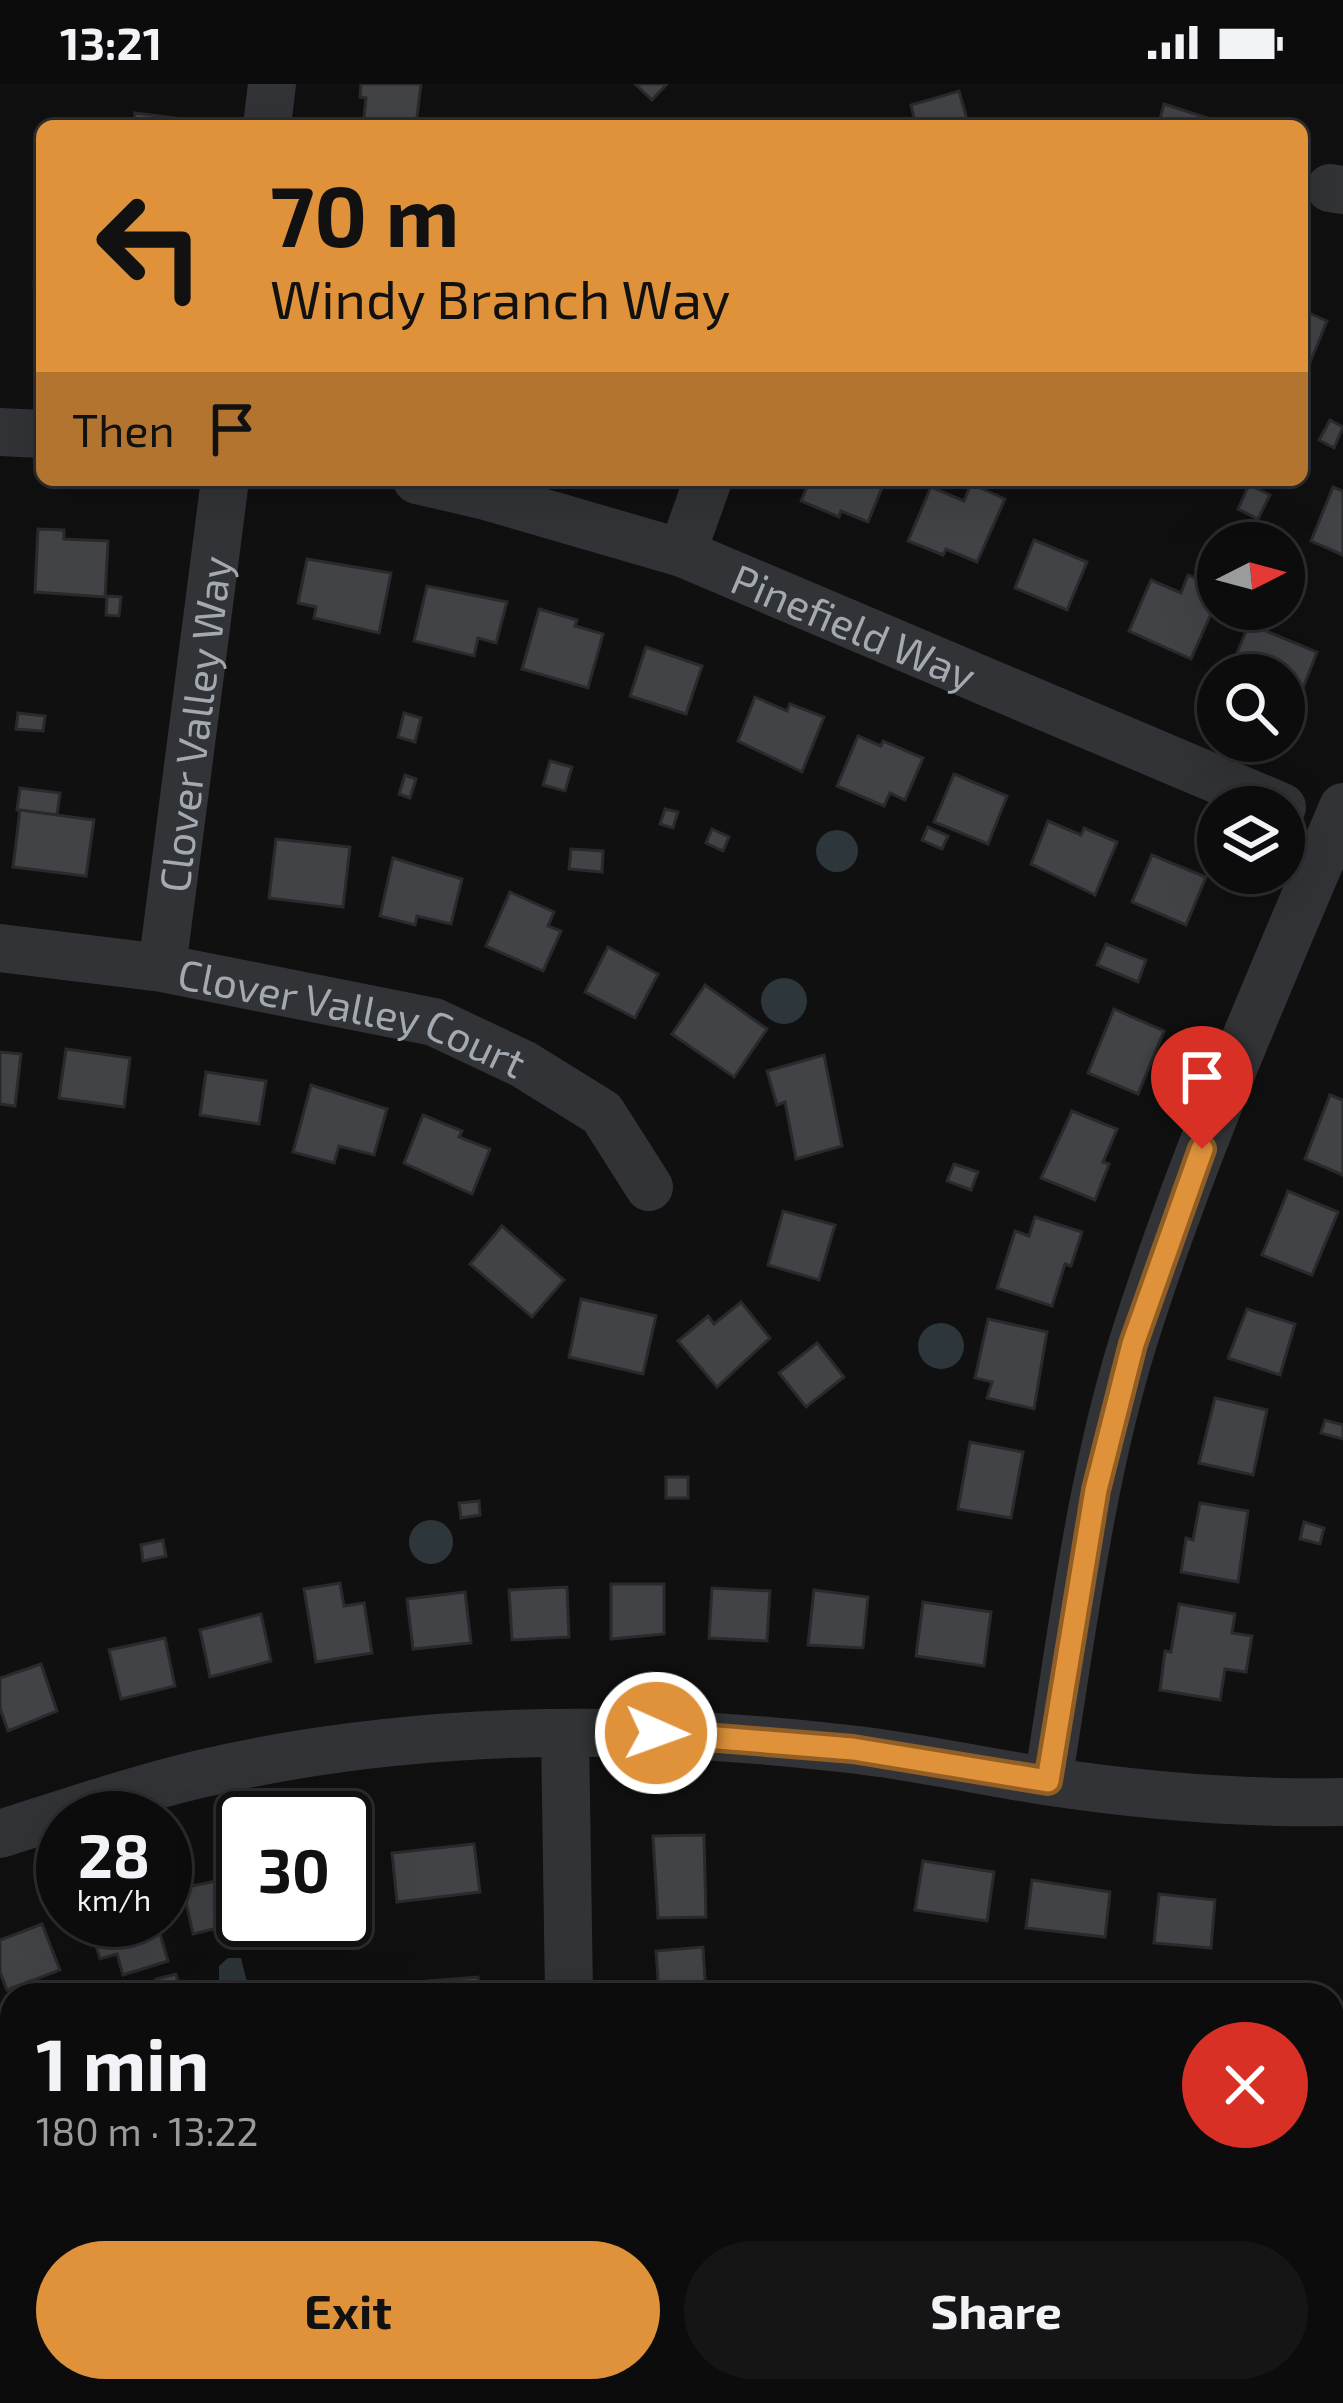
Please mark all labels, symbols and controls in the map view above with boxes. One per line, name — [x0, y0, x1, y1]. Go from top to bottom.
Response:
text: 13:21 — [60, 15, 162, 69]
text: 70 m — [270, 163, 460, 264]
icon: left — [72, 168, 228, 324]
text: Windy Branch Way — [270, 265, 730, 330]
icon: arrive — [199, 396, 265, 462]
text: Then — [72, 402, 175, 456]
north arrow — [1197, 522, 1305, 630]
map controls — [1197, 522, 1305, 894]
street label: Pinefield Way — [725, 552, 984, 700]
street label: Clover Valley Way — [147, 553, 240, 895]
button: search — [1197, 654, 1305, 762]
button: layers — [1197, 786, 1305, 894]
street label: Clover Valley Court — [174, 947, 534, 1087]
pin — [1151, 1026, 1253, 1149]
icon: arrive — [1169, 1044, 1235, 1110]
position arrow — [593, 1670, 719, 1796]
speed limit sign: 30 — [216, 1791, 372, 1947]
text: 28 — [78, 1818, 150, 1890]
text: km/h — [77, 1881, 151, 1917]
text: 1 min — [36, 2019, 209, 2105]
button: close — [1182, 2022, 1308, 2148]
text: 180 m · 13:22 — [36, 2107, 258, 2154]
button: Exit — [36, 2241, 660, 2379]
button: Share — [684, 2241, 1308, 2379]

